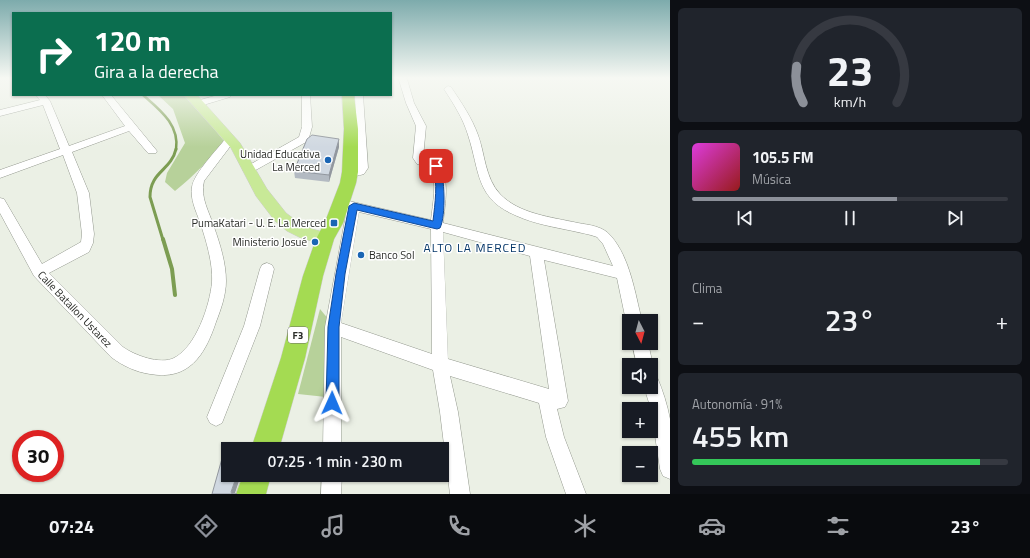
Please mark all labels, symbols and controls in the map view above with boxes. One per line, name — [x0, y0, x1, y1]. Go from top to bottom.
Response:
text: 120 m — [94, 19, 171, 62]
icon: right — [28, 28, 80, 80]
text: 23 — [827, 39, 873, 102]
text: Gira a la derecha — [94, 58, 219, 85]
text: km/h — [834, 90, 866, 112]
place label: Unidad Educativa La Merced — [240, 146, 320, 175]
text: 105.5 FM — [752, 146, 814, 169]
pin — [419, 149, 453, 183]
marker: Unidad Educativa La Merced — [323, 155, 333, 165]
icon: arrive — [425, 155, 447, 177]
text: Música — [752, 169, 791, 189]
icon: previous — [734, 207, 756, 229]
icon: pause — [839, 207, 861, 229]
icon: next — [944, 207, 966, 229]
place label: PumaKatari - U. E. La Merced — [192, 215, 326, 231]
marker: PumaKatari - U. E. La Merced — [329, 218, 339, 228]
place label: Ministerio Josué — [233, 234, 307, 250]
marker: Ministerio Josué — [310, 237, 320, 247]
district label: ALTO LA MERCED — [424, 238, 526, 257]
place label: Banco Sol — [369, 247, 414, 263]
marker: Banco Sol — [356, 250, 366, 260]
street label: Calle Batallon Ustarez — [34, 267, 116, 351]
text: Clima — [692, 278, 722, 298]
text: 23° — [825, 297, 875, 343]
text: − — [692, 304, 704, 338]
text: + — [996, 304, 1008, 338]
north arrow — [622, 314, 658, 350]
map controls — [622, 314, 658, 482]
road number: F3 — [288, 327, 308, 343]
button: sound — [622, 358, 658, 394]
position arrow — [311, 382, 353, 424]
text: Autonomía · 91% — [692, 394, 783, 414]
button: + — [622, 402, 658, 438]
text: 455 km — [692, 413, 789, 459]
speed limit sign: 30 — [12, 430, 64, 482]
button: − — [622, 446, 658, 482]
text: 07:25 · 1 min · 230 m — [268, 450, 402, 473]
icon: directions — [192, 512, 220, 540]
icon: music — [319, 512, 347, 540]
icon: phone — [445, 512, 473, 540]
icon: climate — [571, 512, 599, 540]
icon: car — [698, 512, 726, 540]
icon: filters — [824, 512, 852, 540]
text: 07:24 — [49, 513, 94, 540]
text: 23° — [951, 513, 981, 540]

